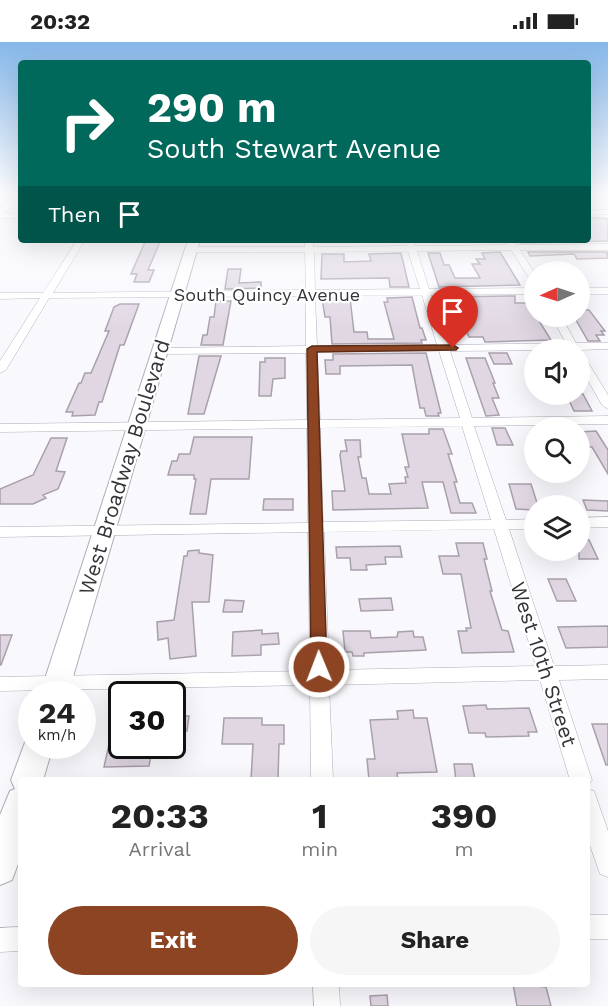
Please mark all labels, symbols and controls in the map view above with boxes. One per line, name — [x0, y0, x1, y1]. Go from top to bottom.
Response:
text: 20:32 — [30, 9, 90, 34]
text: 290 m — [147, 83, 277, 132]
icon: right — [48, 84, 126, 162]
text: South Stewart Avenue — [147, 133, 441, 165]
icon: arrive — [113, 198, 146, 231]
text: Then — [48, 202, 101, 227]
north arrow — [524, 261, 590, 327]
map controls — [524, 261, 590, 561]
street label: South Quincy Avenue — [174, 284, 360, 305]
pin — [427, 286, 478, 348]
icon: arrive — [436, 295, 469, 328]
street label: West Broadway Boulevard — [73, 336, 175, 598]
button: sound — [524, 339, 590, 405]
button: search — [524, 417, 590, 483]
button: layers — [524, 495, 590, 561]
street label: West 10th Street — [506, 579, 582, 750]
position arrow — [287, 635, 351, 699]
speed limit sign: 30 — [108, 681, 186, 759]
text: 24 — [39, 695, 75, 730]
text: km/h — [38, 726, 76, 744]
text: 20:33 — [111, 795, 209, 837]
text: 1 — [312, 795, 327, 837]
text: 390 — [431, 795, 497, 837]
text: Arrival — [128, 837, 191, 861]
text: min — [301, 837, 338, 861]
text: m — [455, 837, 474, 861]
button: Exit — [48, 906, 298, 975]
button: Share — [310, 906, 560, 975]

